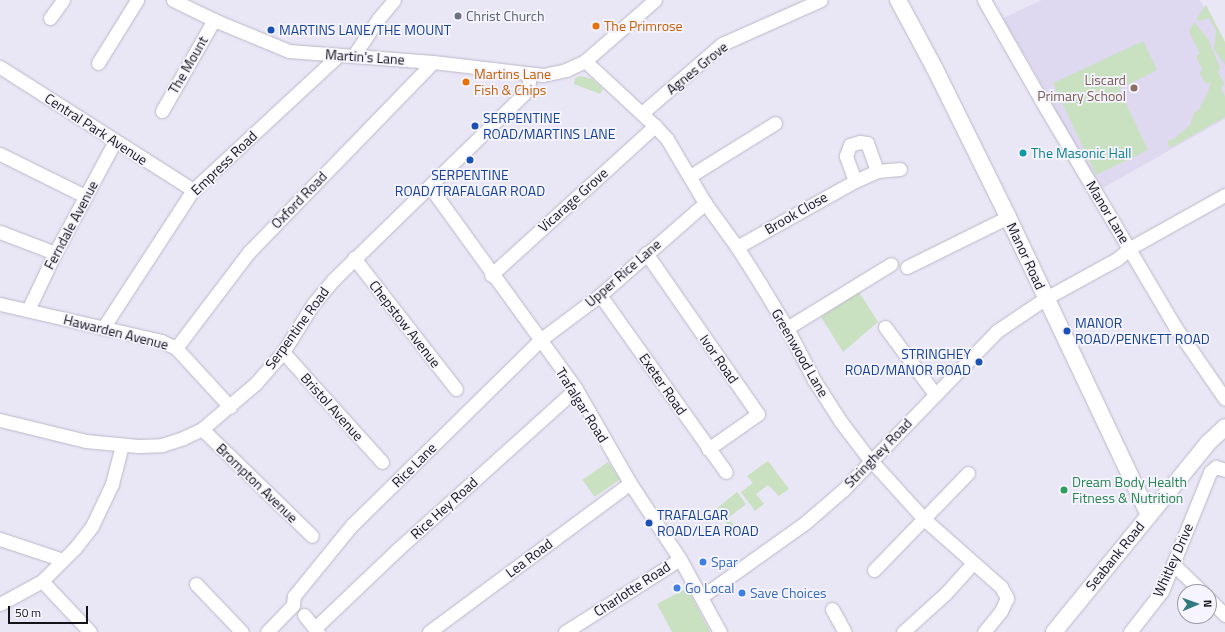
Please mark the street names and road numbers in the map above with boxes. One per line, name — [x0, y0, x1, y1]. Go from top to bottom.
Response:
street label: The Mount — [165, 33, 211, 97]
street label: Agnes Grove — [663, 38, 731, 98]
street label: Martin's Lane — [325, 46, 405, 68]
street label: Central Park Avenue — [42, 90, 150, 168]
street label: Empress Road — [188, 127, 260, 199]
street label: Vicarage Grove — [535, 164, 611, 236]
street label: Oxford Road — [268, 168, 330, 232]
street label: Ferndale Avenue — [41, 178, 101, 272]
street label: Manor Lane — [1083, 178, 1133, 246]
street label: Brook Close — [762, 188, 830, 238]
street label: Manor Road — [1003, 220, 1049, 292]
street label: Upper Rice Lane — [582, 236, 664, 310]
street label: Chepstow Avenue — [366, 277, 444, 371]
street label: Serpentine Road — [262, 284, 332, 372]
street label: Greenwood Lane — [768, 306, 832, 400]
street label: Hawarden Avenue — [62, 311, 170, 353]
street label: Ivor Road — [696, 331, 742, 387]
street label: Exeter Road — [636, 350, 690, 418]
street label: Trafalgar Road — [552, 364, 612, 446]
street label: Bristol Avenue — [297, 370, 367, 444]
street label: Stringhey Road — [841, 415, 915, 491]
street label: Rice Lane — [388, 439, 440, 491]
street label: Brompton Avenue — [213, 440, 301, 526]
street label: Rice Hey Road — [407, 474, 481, 542]
street label: Seabank Road — [1082, 518, 1148, 594]
street label: Whitley Drive — [1149, 521, 1197, 599]
street label: Lea Road — [502, 535, 556, 581]
street label: Charlotte Road — [591, 558, 673, 620]

